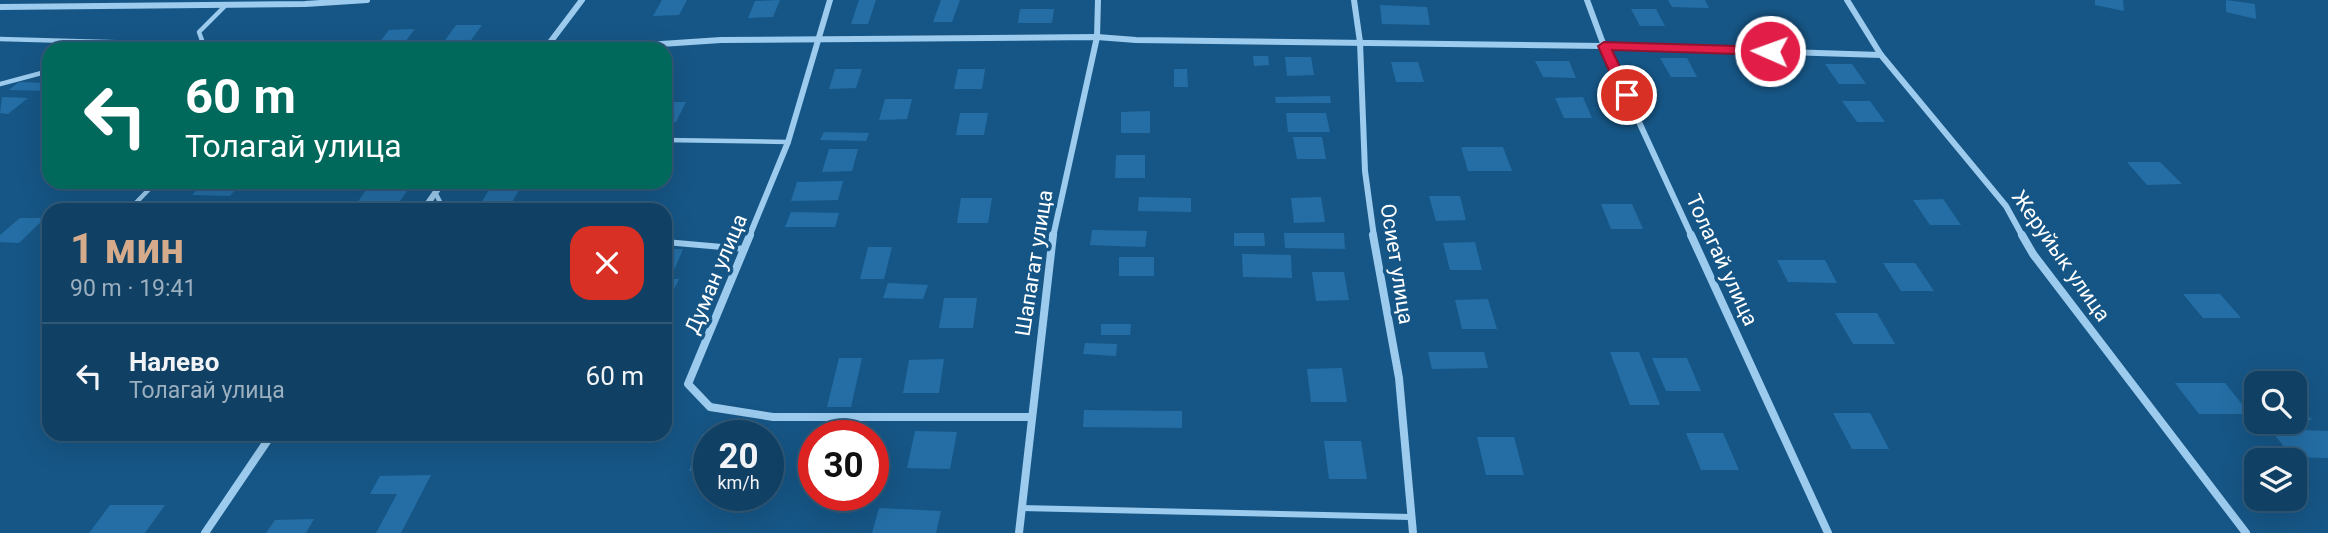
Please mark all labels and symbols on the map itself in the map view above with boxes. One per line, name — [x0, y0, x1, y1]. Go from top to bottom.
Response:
position arrow — [1733, 14, 1807, 88]
pin — [1597, 65, 1657, 125]
street label: Жеруйык улица — [2007, 186, 2115, 326]
street label: Шапагат улица — [1011, 188, 1057, 338]
street label: Толагай улица — [1681, 191, 1763, 329]
street label: Осиет улица — [1376, 202, 1418, 326]
street label: Думан улица — [680, 211, 752, 337]
speed limit sign: 30 — [798, 420, 889, 511]

